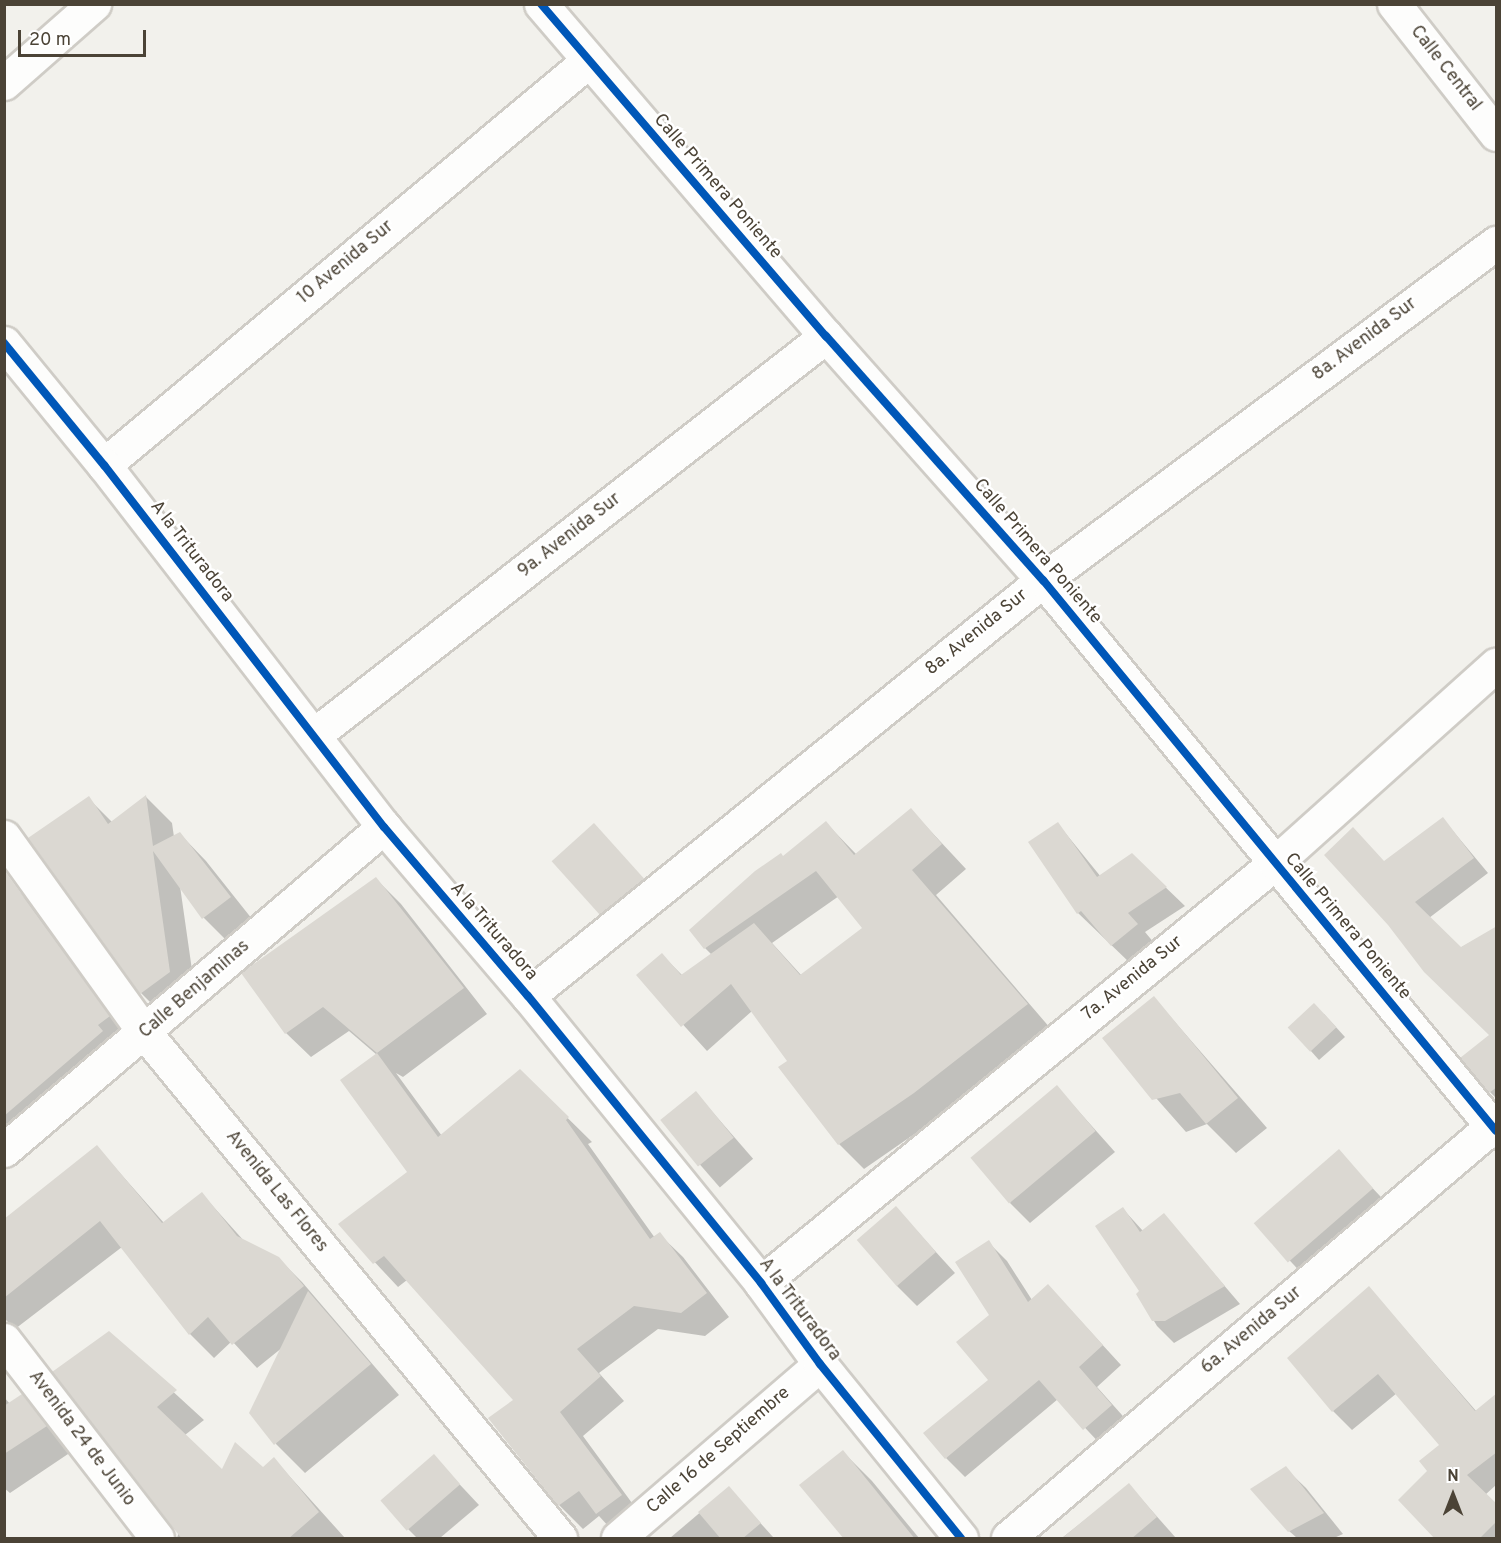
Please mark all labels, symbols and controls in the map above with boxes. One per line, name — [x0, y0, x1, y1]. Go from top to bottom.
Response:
scale bar — [21, 18, 148, 56]
street label: Calle Central — [1405, 22, 1485, 116]
text: 20 m — [29, 29, 71, 52]
street label: Calle Primera Poniente — [648, 110, 786, 264]
street label: 10 Avenida Sur — [293, 216, 399, 310]
street label: 8a. Avenida Sur — [1308, 293, 1422, 387]
street label: Calle Primera Poniente — [968, 475, 1106, 629]
street label: 9a. Avenida Sur — [514, 489, 626, 583]
street label: A la Trituradora — [144, 496, 238, 608]
street label: 8a. Avenida Sur — [921, 585, 1033, 681]
street label: Calle Primera Poniente — [1279, 849, 1415, 1005]
street label: A la Trituradora — [444, 878, 542, 986]
street label: 7a. Avenida Sur — [1078, 932, 1188, 1026]
street label: Calle Benjaminas — [135, 936, 255, 1044]
street label: Avenida Las Flores — [220, 1127, 332, 1257]
street label: A la Trituradora — [753, 1254, 845, 1366]
street label: 6a. Avenida Sur — [1197, 1282, 1307, 1380]
street label: Avenida 24 de Junio — [23, 1367, 139, 1511]
street label: Calle 16 de Septiembre — [643, 1383, 795, 1519]
north arrow — [1423, 1465, 1483, 1525]
text: N — [1447, 1467, 1459, 1487]

